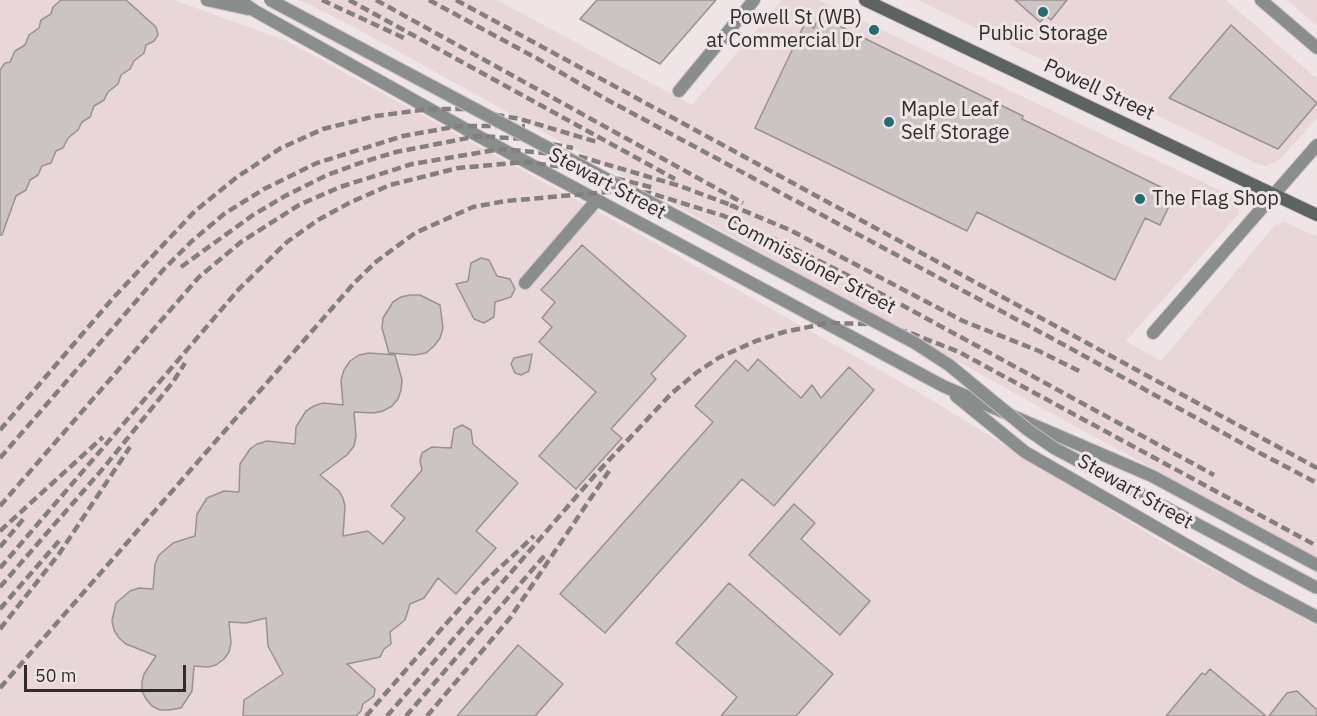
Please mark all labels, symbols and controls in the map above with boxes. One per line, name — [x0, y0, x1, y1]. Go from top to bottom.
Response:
marker: Public Storage — [1036, 5, 1050, 19]
place label: Powell St (WB) at Commercial Dr — [706, 6, 862, 53]
place label: Public Storage — [978, 22, 1108, 46]
marker: Powell St (WB) at Commercial Dr — [867, 23, 881, 37]
street label: Powell Street — [1040, 54, 1158, 126]
place label: Maple Leaf Self Storage — [901, 98, 1009, 145]
marker: Maple Leaf Self Storage — [882, 115, 896, 129]
street label: Stewart Street — [544, 143, 670, 225]
place label: The Flag Shop — [1152, 187, 1279, 211]
marker: The Flag Shop — [1133, 192, 1147, 206]
street label: Commissioner Street — [722, 210, 900, 320]
street label: Stewart Street — [1073, 449, 1197, 535]
scale bar — [27, 653, 189, 691]
text: 50 m — [35, 664, 77, 687]

